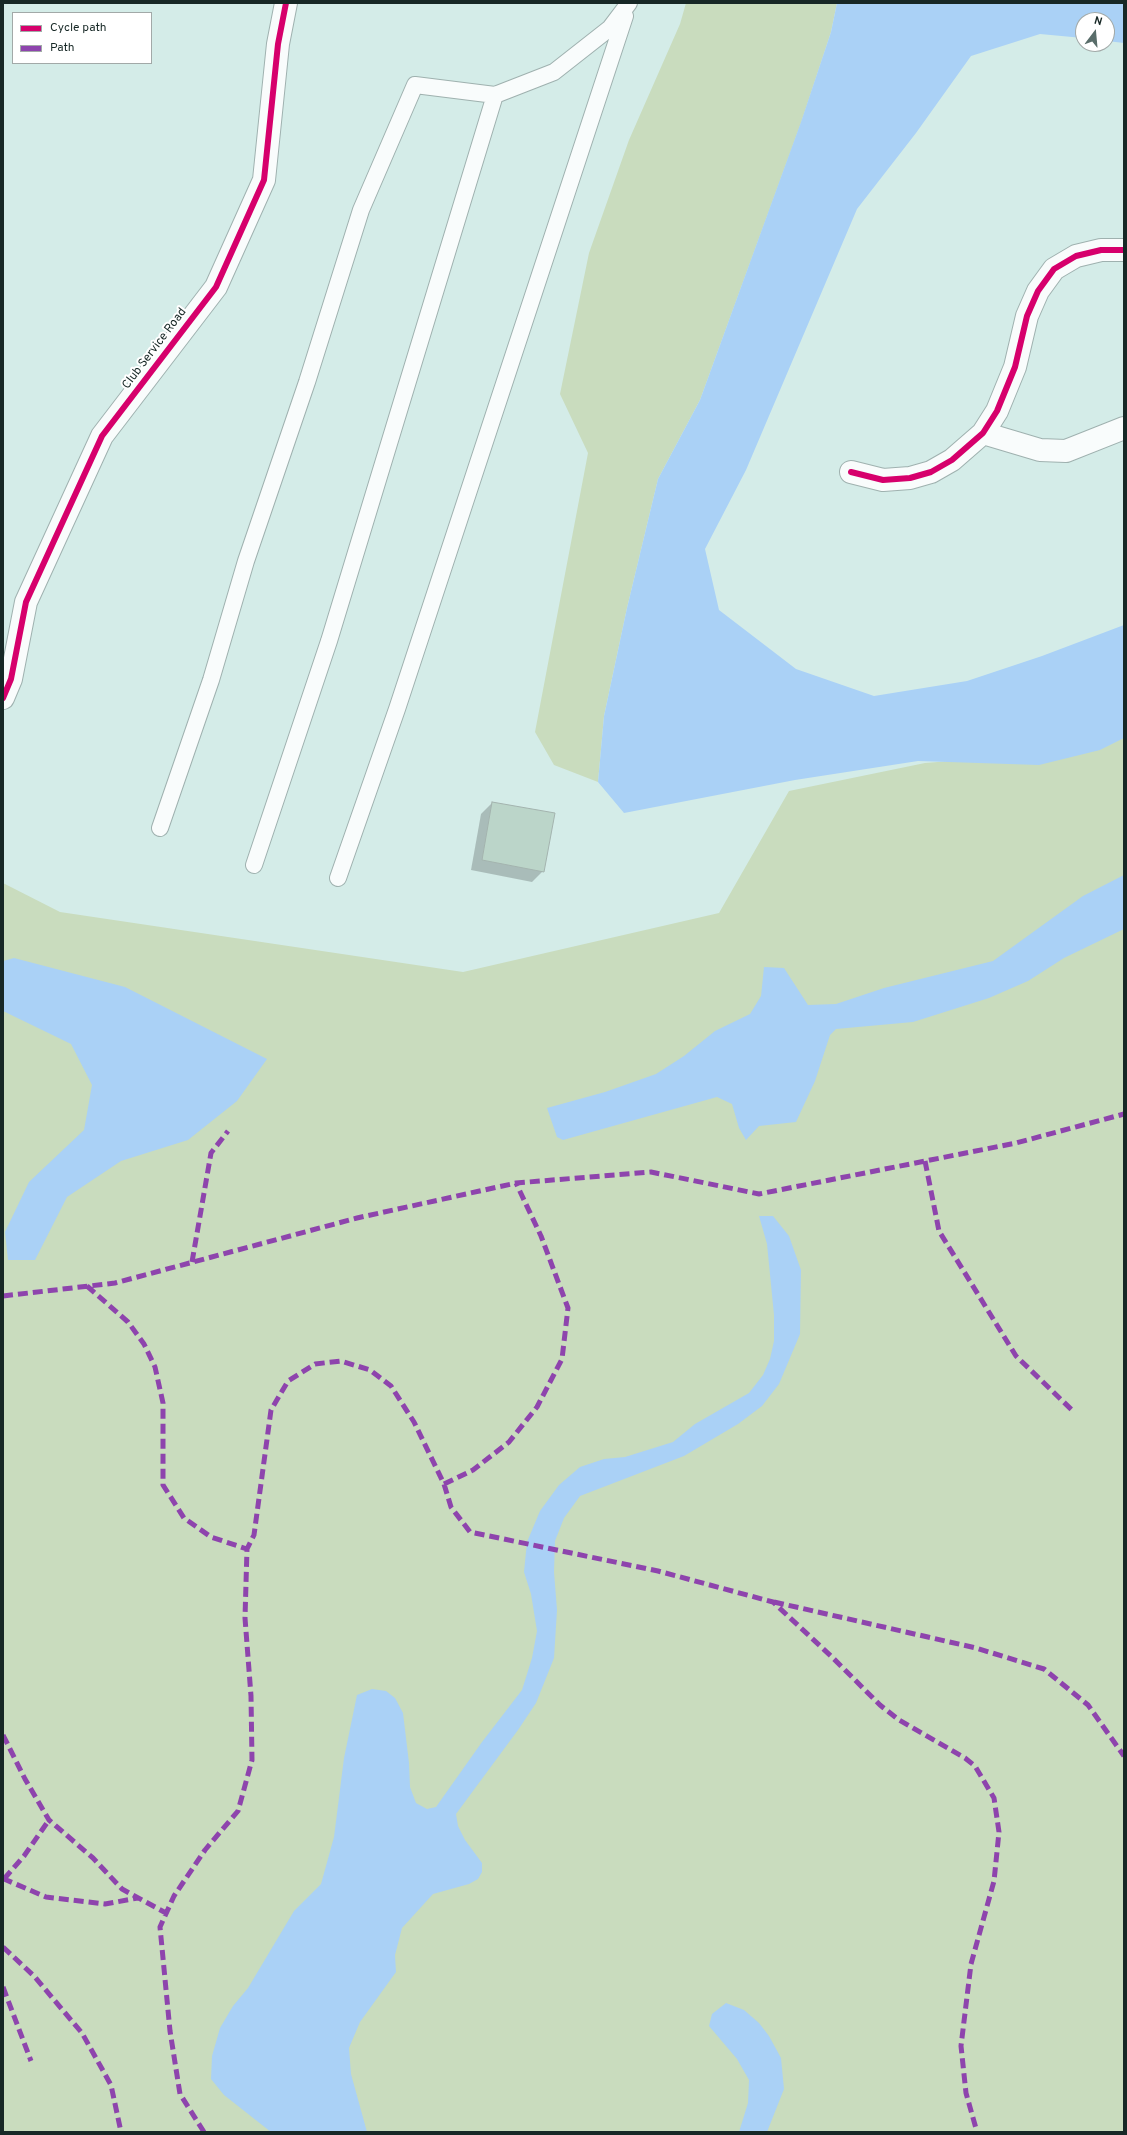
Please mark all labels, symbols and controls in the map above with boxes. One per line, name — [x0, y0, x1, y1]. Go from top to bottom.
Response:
legend — [12, 12, 152, 64]
north arrow — [1075, 12, 1115, 52]
text: N — [1092, 14, 1104, 29]
text: Cycle path — [50, 20, 107, 36]
text: Path — [50, 40, 75, 56]
street label: Club Service Road — [120, 306, 190, 392]

